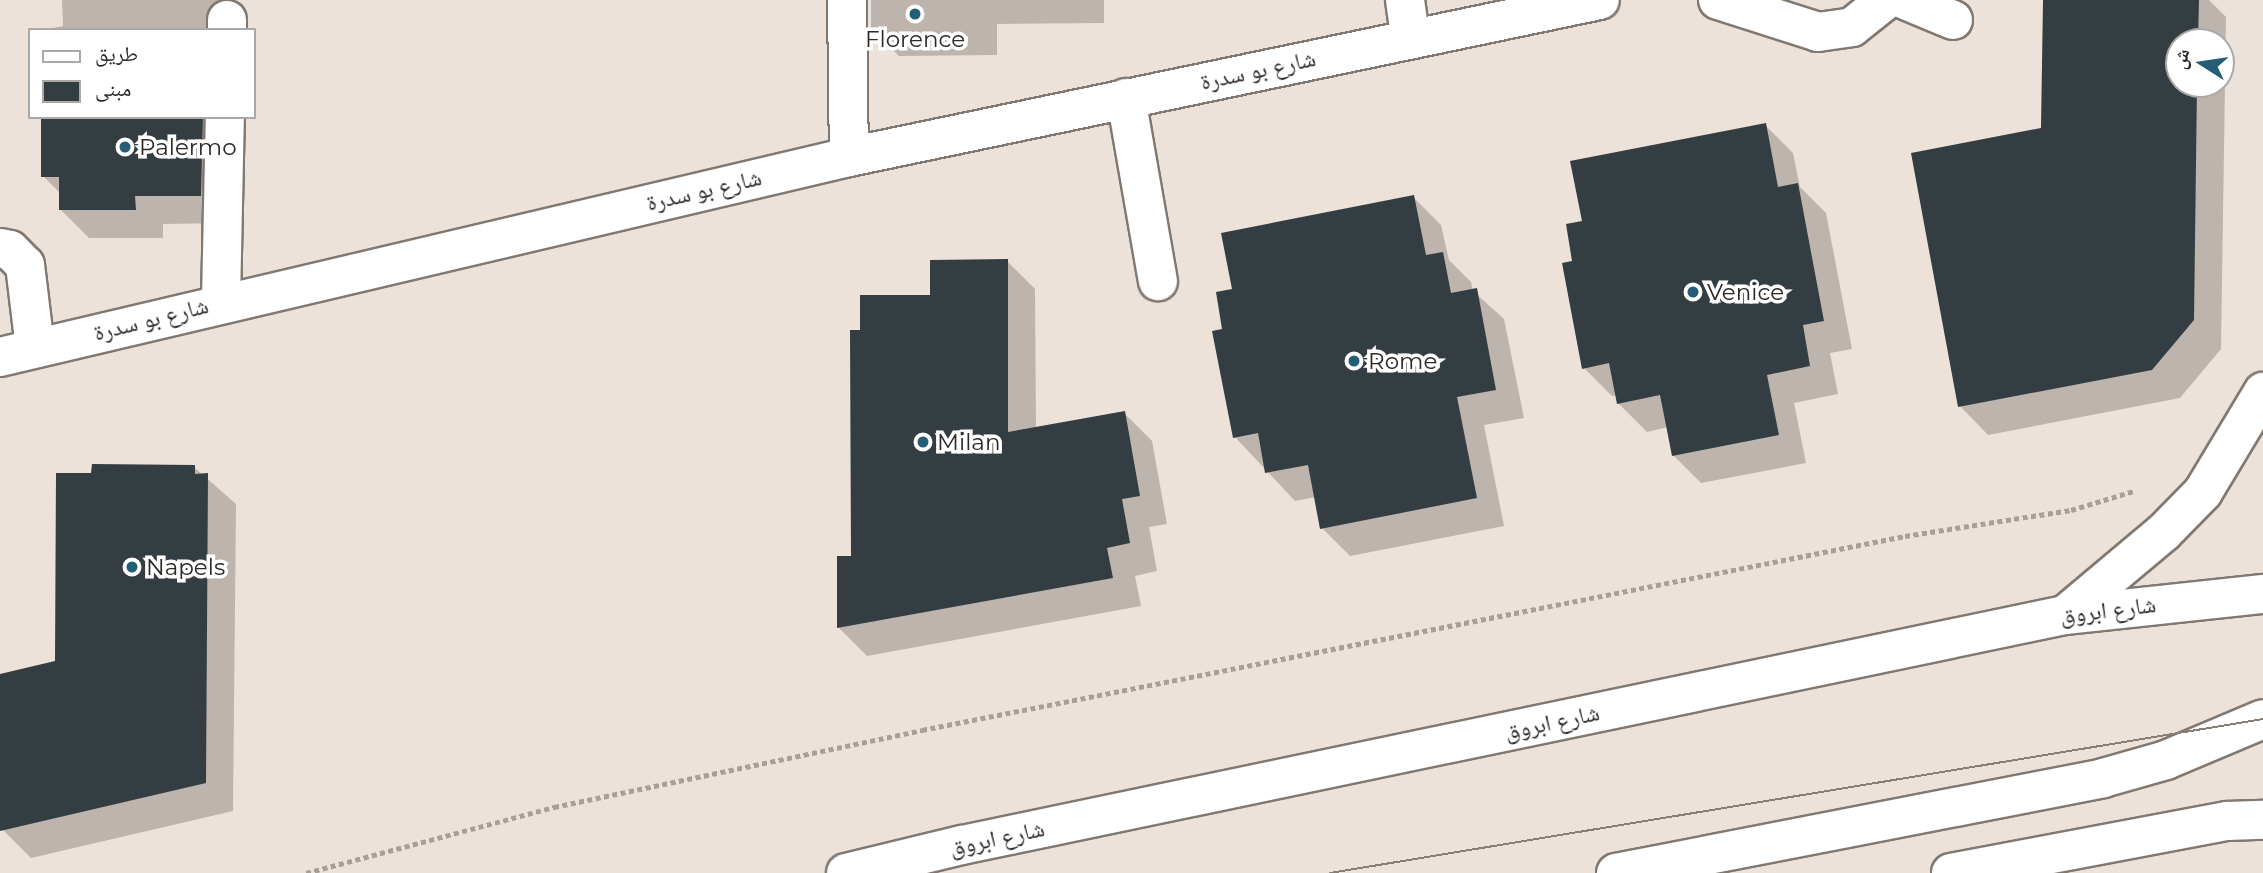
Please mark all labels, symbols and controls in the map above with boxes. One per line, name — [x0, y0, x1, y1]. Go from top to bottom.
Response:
marker: Florence — [907, 6, 923, 22]
place label: Florence — [865, 25, 965, 53]
legend — [28, 28, 256, 119]
north arrow — [2165, 28, 2235, 98]
text: طريق — [95, 41, 138, 66]
street label: شارع بو سدرة — [1198, 44, 1318, 96]
text: ش — [2168, 47, 2194, 71]
text: مبنى — [95, 76, 131, 101]
place label: Palermo — [139, 133, 237, 161]
marker: Palermo — [117, 139, 133, 155]
street label: شارع بو سدرة — [644, 163, 764, 217]
place label: Venice — [1707, 278, 1784, 306]
marker: Venice — [1685, 284, 1701, 300]
street label: شارع بو سدرة — [91, 291, 211, 347]
place label: Rome — [1368, 347, 1437, 375]
marker: Rome — [1346, 353, 1362, 369]
place label: Milan — [937, 428, 1000, 456]
marker: Milan — [915, 434, 931, 450]
place label: Napels — [146, 553, 225, 581]
marker: Napels — [124, 559, 140, 575]
street label: شارع ابروق — [2058, 590, 2158, 630]
street label: شارع ابروق — [1502, 698, 1602, 746]
street label: شارع ابروق — [947, 814, 1047, 862]

